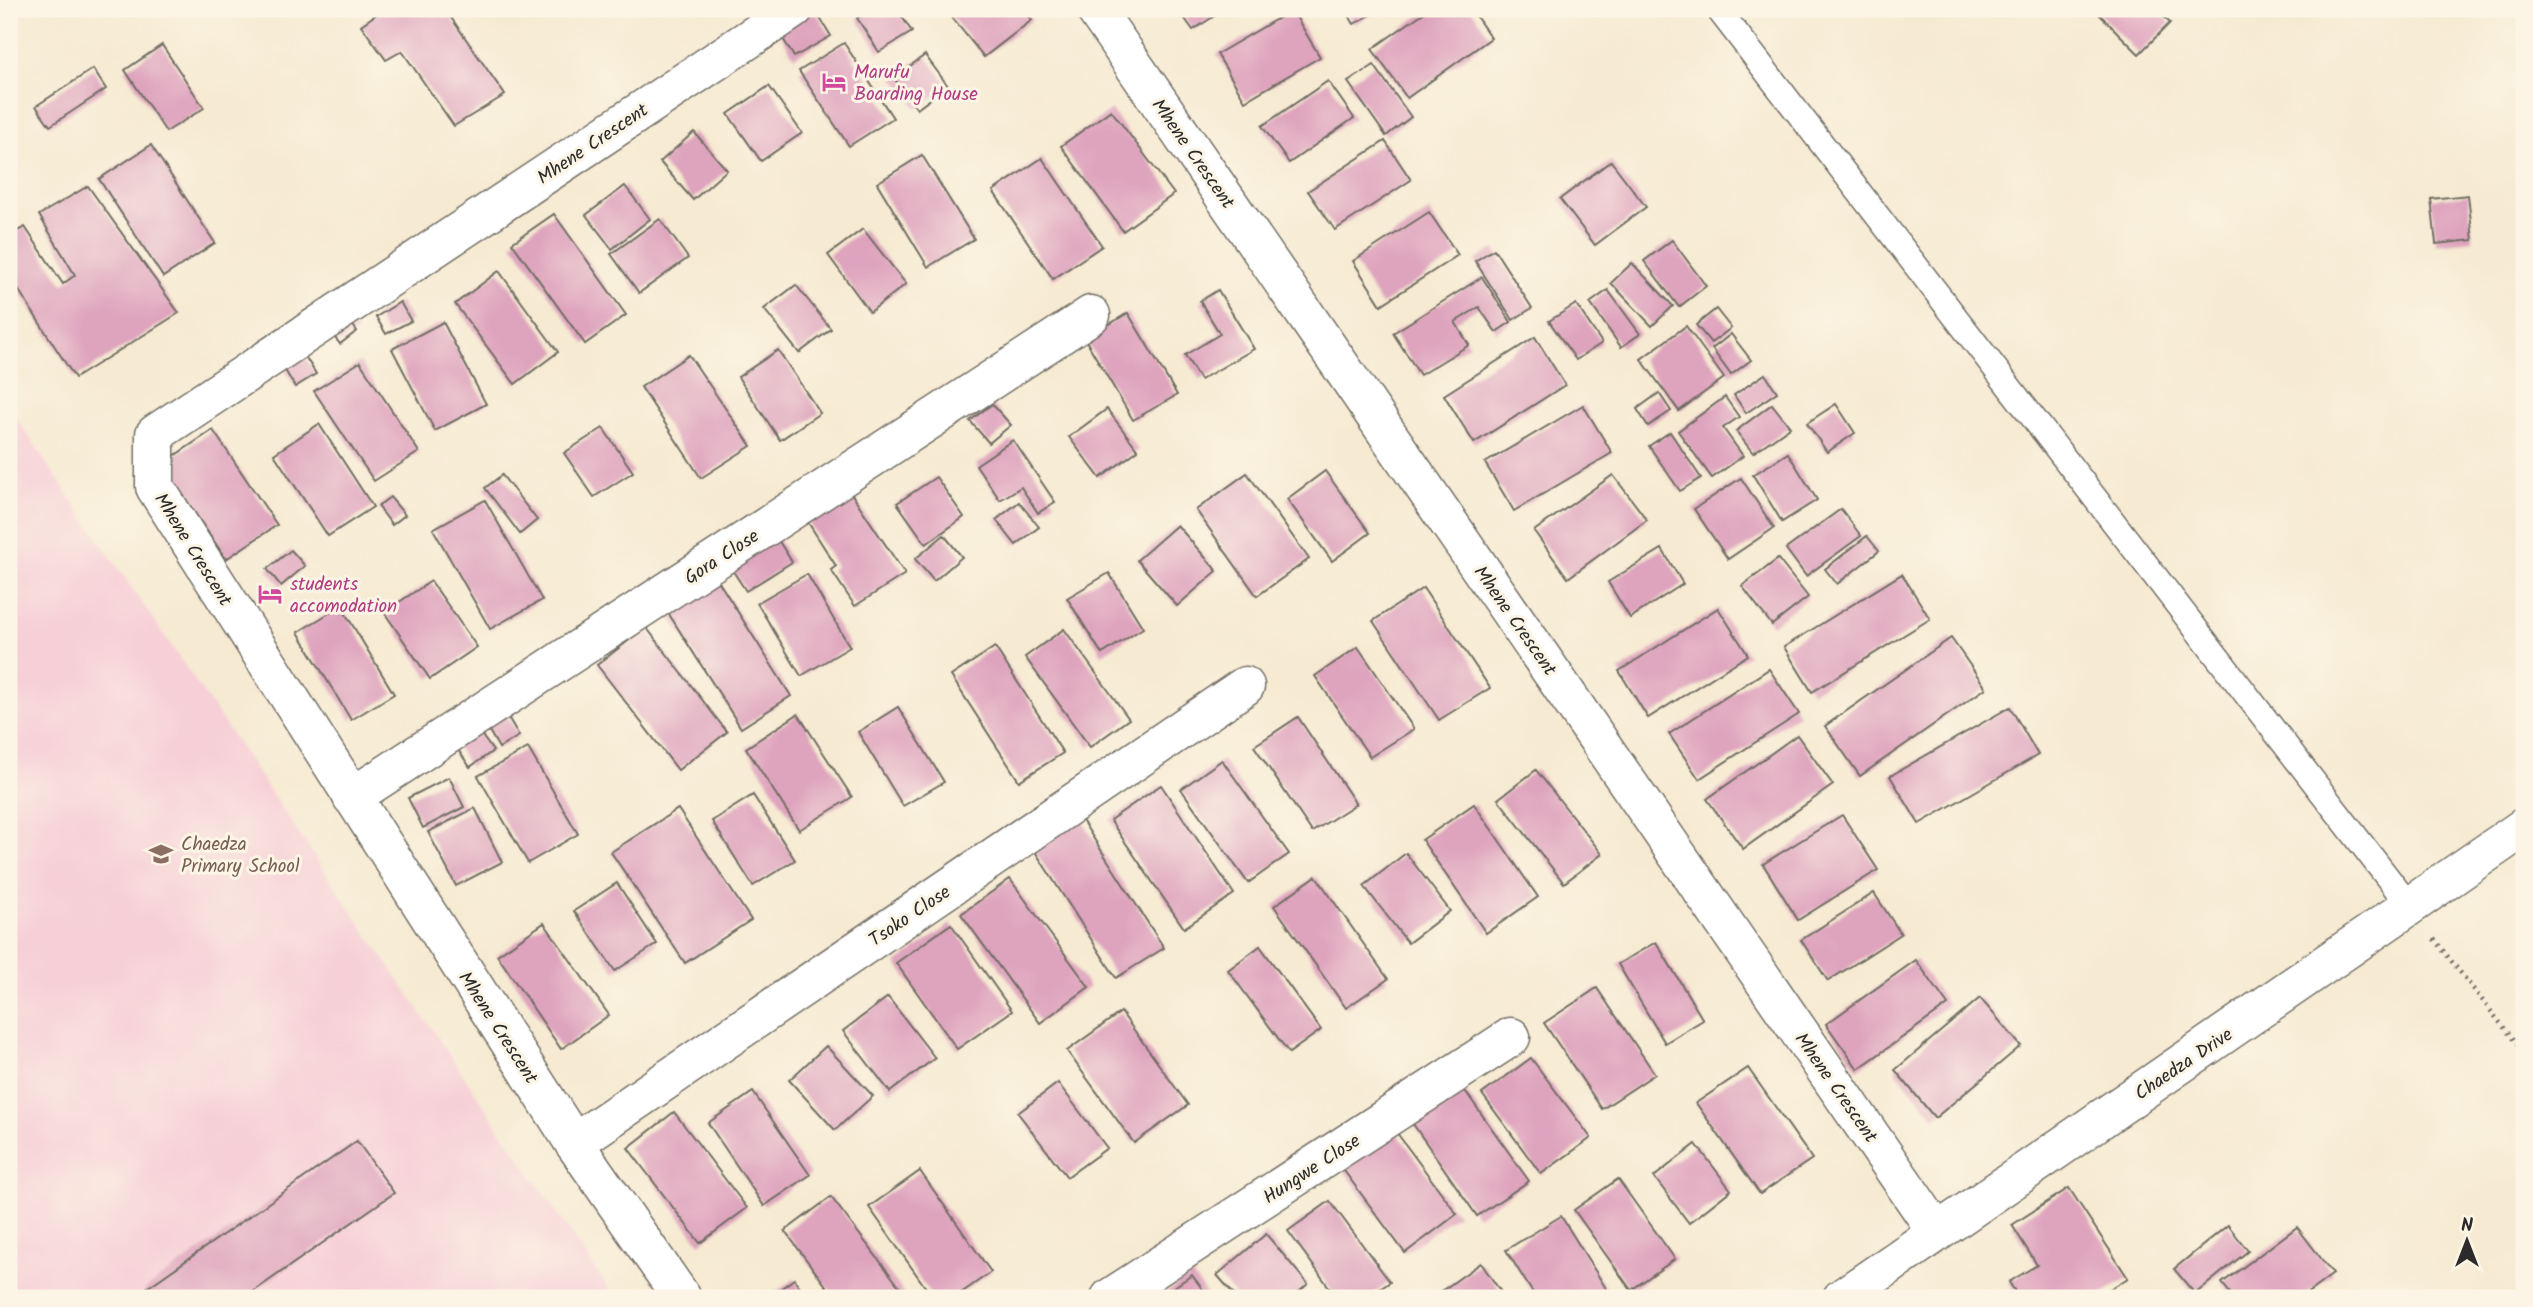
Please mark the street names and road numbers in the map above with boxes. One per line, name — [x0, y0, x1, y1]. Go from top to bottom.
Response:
street label: Mhene Crescent — [1143, 93, 1242, 216]
street label: Mhene Crescent — [531, 96, 655, 193]
street label: Mhene Crescent — [145, 487, 239, 613]
street label: Gora Close — [679, 522, 766, 593]
street label: Mhene Crescent — [1465, 560, 1564, 683]
street label: Tsoko Close — [863, 878, 958, 955]
street label: Mhene Crescent — [450, 966, 545, 1091]
street label: Chaedza Drive — [2129, 1020, 2240, 1109]
street label: Mhene Crescent — [1786, 1027, 1885, 1150]
street label: Hungwe Close — [1257, 1127, 1367, 1213]

